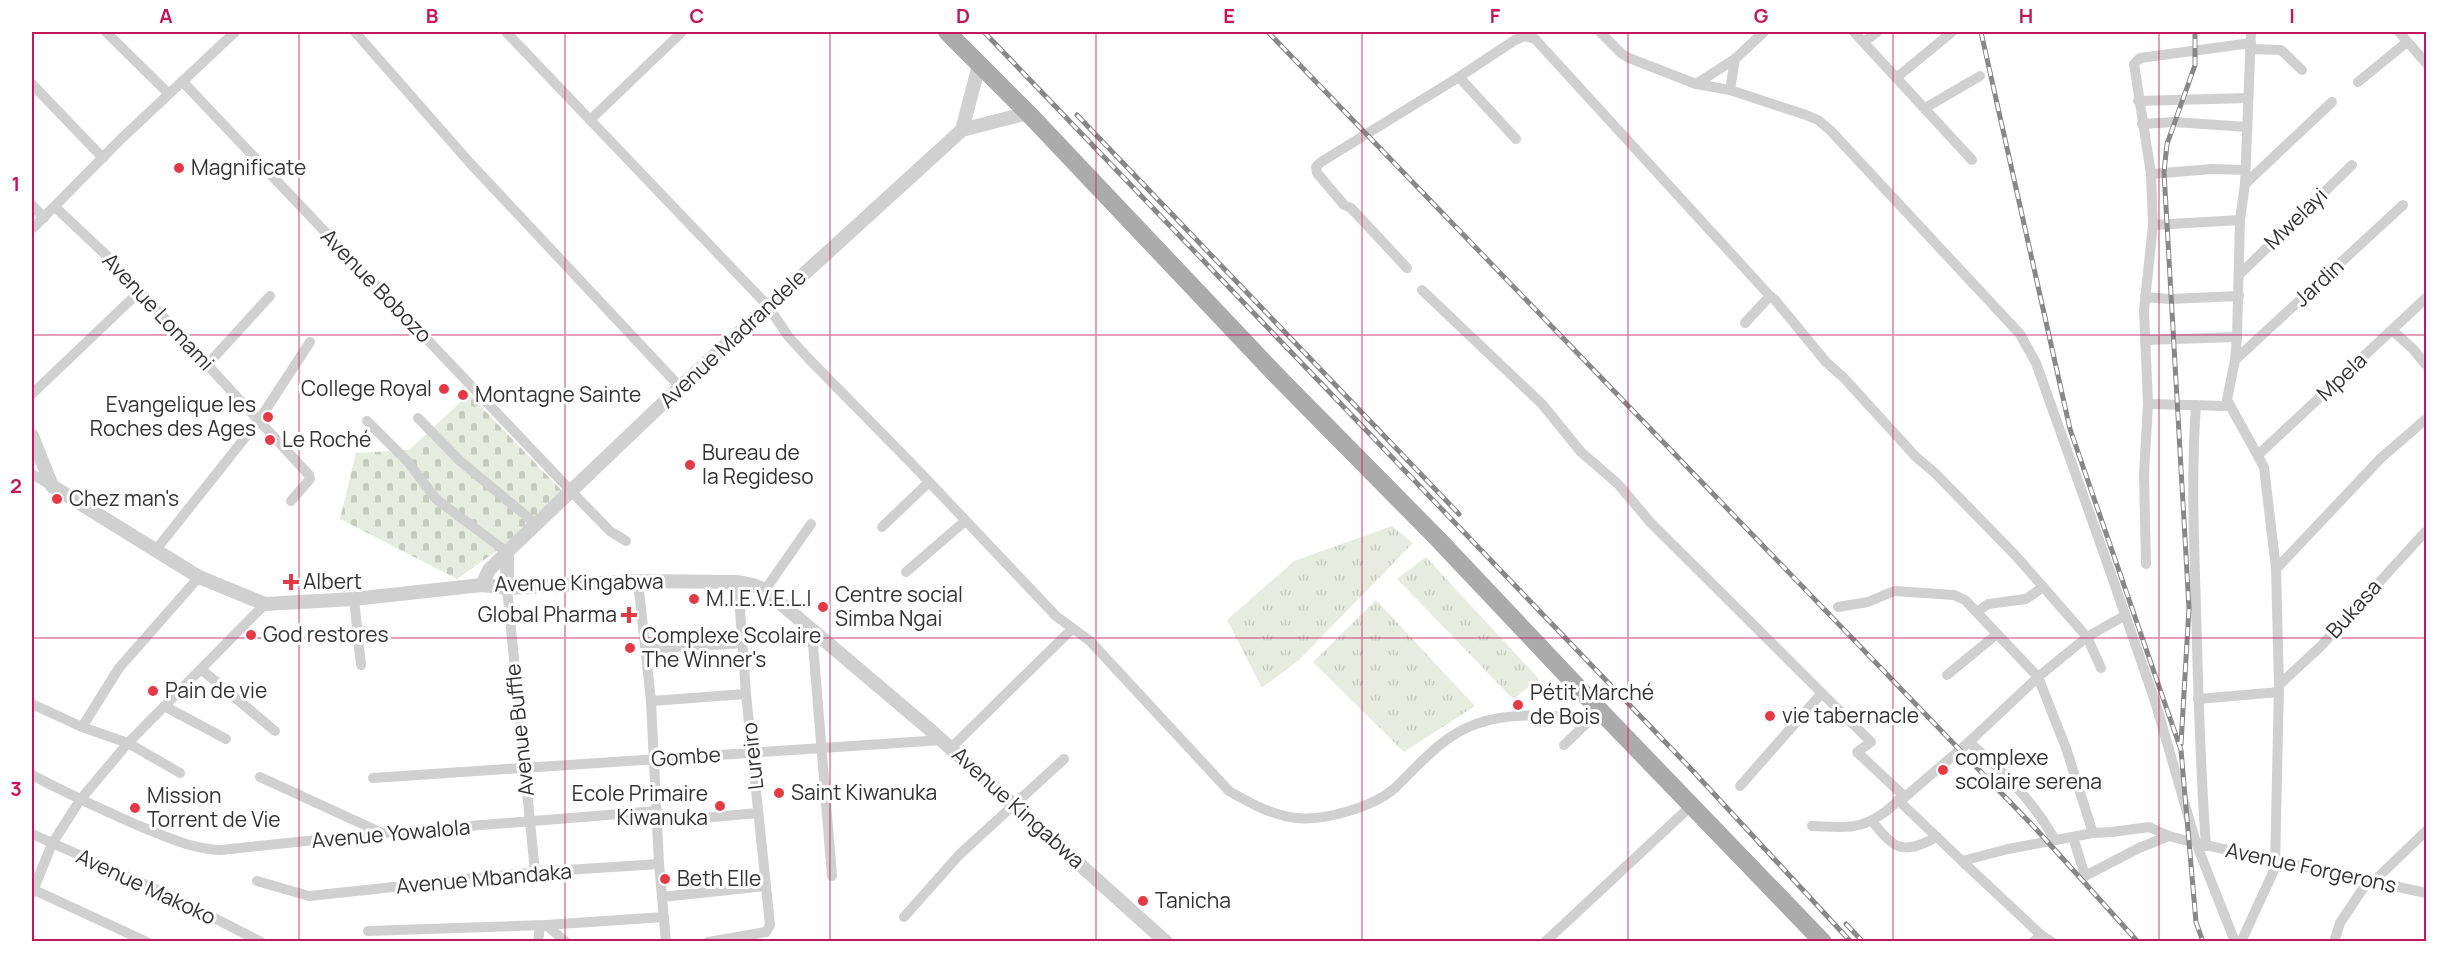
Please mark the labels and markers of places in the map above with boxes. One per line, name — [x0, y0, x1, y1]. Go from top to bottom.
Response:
place label: Magnificate — [191, 153, 306, 181]
marker: Magnificate — [172, 161, 186, 175]
place label: College Royal — [301, 374, 432, 402]
place label: Montagne Sainte — [475, 380, 641, 408]
marker: College Royal — [437, 382, 451, 396]
marker: Montagne Sainte — [456, 388, 470, 402]
place label: Evangelique les Roches des Ages — [90, 390, 256, 442]
marker: Evangelique les Roches des Ages — [261, 410, 275, 424]
place label: Le Roché — [282, 425, 371, 453]
marker: Le Roché — [263, 433, 277, 447]
place label: Bureau de la Regideso — [702, 438, 814, 490]
marker: Bureau de la Regideso — [683, 458, 697, 472]
place label: Chez man's — [69, 484, 179, 512]
marker: Chez man's — [50, 492, 64, 506]
place label: Albert — [303, 567, 362, 595]
marker: Albert — [284, 575, 298, 589]
place label: Centre social Simba Ngai — [835, 580, 963, 632]
place label: M.I.E.V.E.L.I — [706, 584, 811, 612]
marker: M.I.E.V.E.L.I — [687, 592, 701, 606]
place label: Global Pharma — [478, 600, 617, 628]
marker: Centre social Simba Ngai — [816, 600, 830, 614]
marker: Global Pharma — [622, 608, 636, 622]
place label: God restores — [263, 620, 389, 648]
place label: Complexe Scolaire The Winner's — [642, 621, 821, 673]
marker: God restores — [244, 628, 258, 642]
marker: Complexe Scolaire The Winner's — [623, 641, 637, 655]
place label: Pain de vie — [165, 676, 267, 704]
place label: Pétit Marché de Bois — [1530, 678, 1654, 730]
marker: Pain de vie — [146, 684, 160, 698]
marker: Pétit Marché de Bois — [1511, 698, 1525, 712]
place label: vie tabernacle — [1782, 701, 1919, 729]
marker: vie tabernacle — [1763, 709, 1777, 723]
place label: complexe scolaire serena — [1955, 743, 2102, 795]
marker: complexe scolaire serena — [1936, 763, 1950, 777]
place label: Saint Kiwanuka — [791, 778, 937, 806]
place label: Ecole Primaire Kiwanuka — [572, 779, 708, 831]
place label: Mission Torrent de Vie — [147, 781, 281, 833]
marker: Saint Kiwanuka — [772, 786, 786, 800]
marker: Ecole Primaire Kiwanuka — [713, 799, 727, 813]
marker: Mission Torrent de Vie — [128, 801, 142, 815]
place label: Beth Elle — [677, 864, 761, 892]
marker: Beth Elle — [658, 872, 672, 886]
place label: Tanicha — [1155, 886, 1231, 914]
marker: Tanicha — [1136, 894, 1150, 908]

